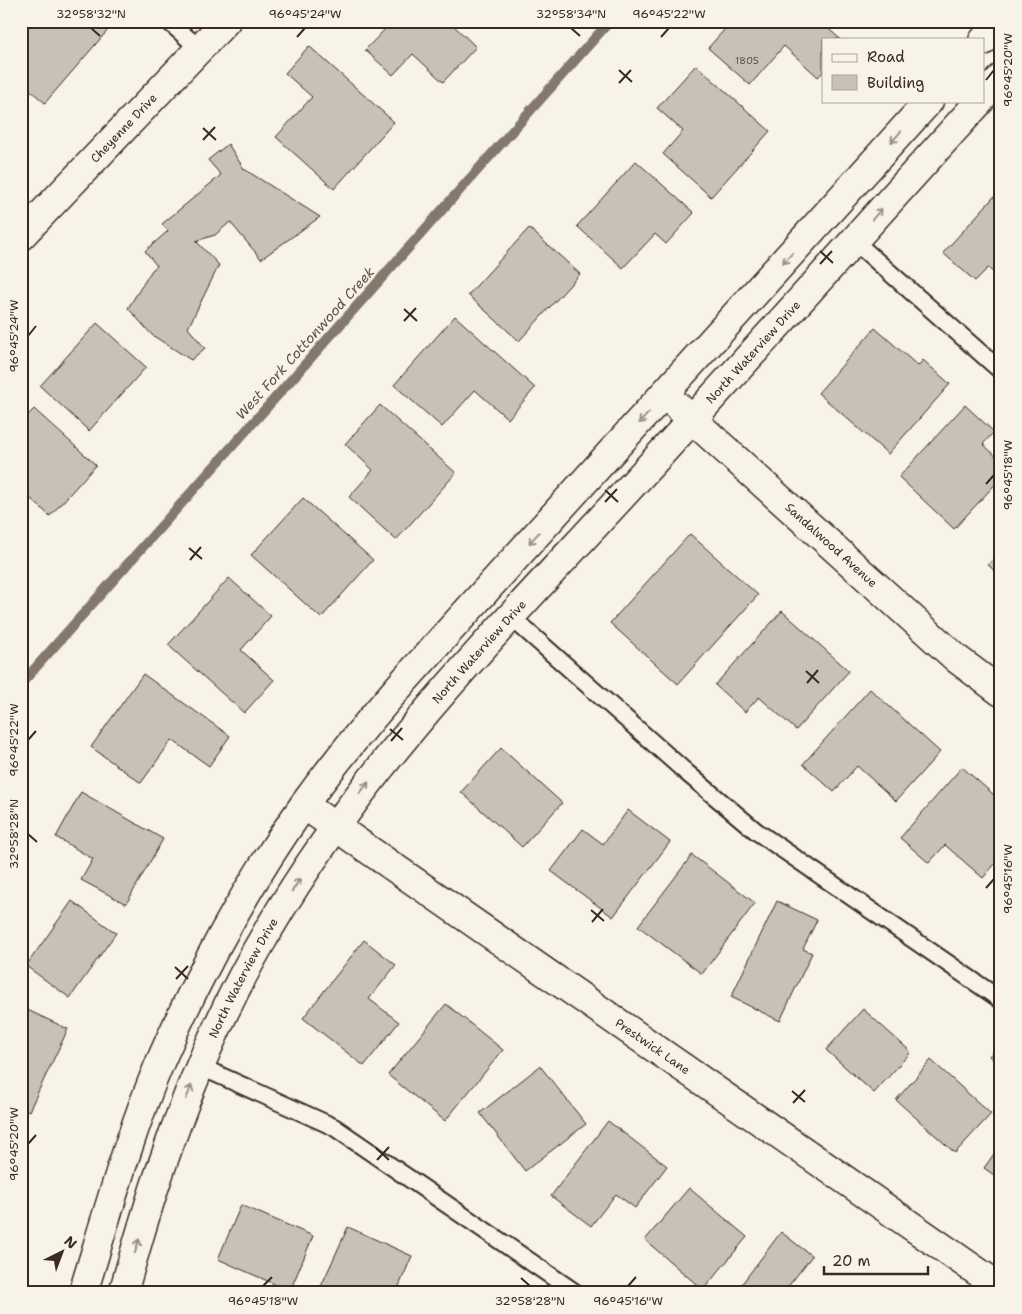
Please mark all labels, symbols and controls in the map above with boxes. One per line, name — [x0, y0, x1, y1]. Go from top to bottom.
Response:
text: 32°58'32"N — [56, 6, 126, 22]
text: 96°45'24"W — [268, 6, 342, 22]
text: 32°58'34"N — [536, 6, 606, 22]
text: 96°45'22"W — [632, 6, 706, 22]
text: 96°45'20"W — [1000, 33, 1016, 107]
legend — [822, 38, 984, 102]
text: Road — [867, 47, 905, 67]
house number: 1805 — [735, 54, 759, 67]
text: Building — [867, 73, 924, 93]
street label: Cheyenne Drive — [87, 90, 161, 166]
one-way arrow — [891, 131, 902, 144]
one-way arrow — [871, 208, 883, 221]
one-way arrow — [782, 252, 794, 265]
water label: West Fork Cottonwood Creek — [232, 263, 378, 423]
street label: North Waterview Drive — [702, 297, 804, 407]
text: 96°45'24"W — [6, 299, 22, 373]
one-way arrow — [638, 411, 650, 424]
text: 96°45'18"W — [1000, 440, 1016, 510]
street label: Sandalwood Avenue — [782, 499, 881, 591]
one-way arrow — [528, 531, 540, 544]
street label: North Waterview Drive — [429, 596, 530, 707]
text: 96°45'22"W — [6, 703, 22, 777]
one-way arrow — [359, 781, 369, 795]
text: 32°58'28"N — [6, 799, 22, 869]
text: 96°45'16"W — [1000, 844, 1016, 914]
one-way arrow — [291, 879, 301, 893]
street label: North Waterview Drive — [205, 915, 282, 1041]
street label: Prestwick Lane — [612, 1015, 693, 1078]
one-way arrow — [185, 1085, 194, 1101]
text: 96°45'20"W — [6, 1107, 22, 1181]
north arrow — [38, 1226, 88, 1276]
text: N — [61, 1232, 81, 1253]
one-way arrow — [132, 1238, 142, 1254]
scale bar — [824, 1244, 928, 1276]
text: 20 m — [832, 1251, 871, 1271]
text: 96°45'18"W — [228, 1293, 298, 1309]
text: 32°58'28"N — [495, 1293, 565, 1309]
text: 96°45'16"W — [593, 1293, 663, 1309]

